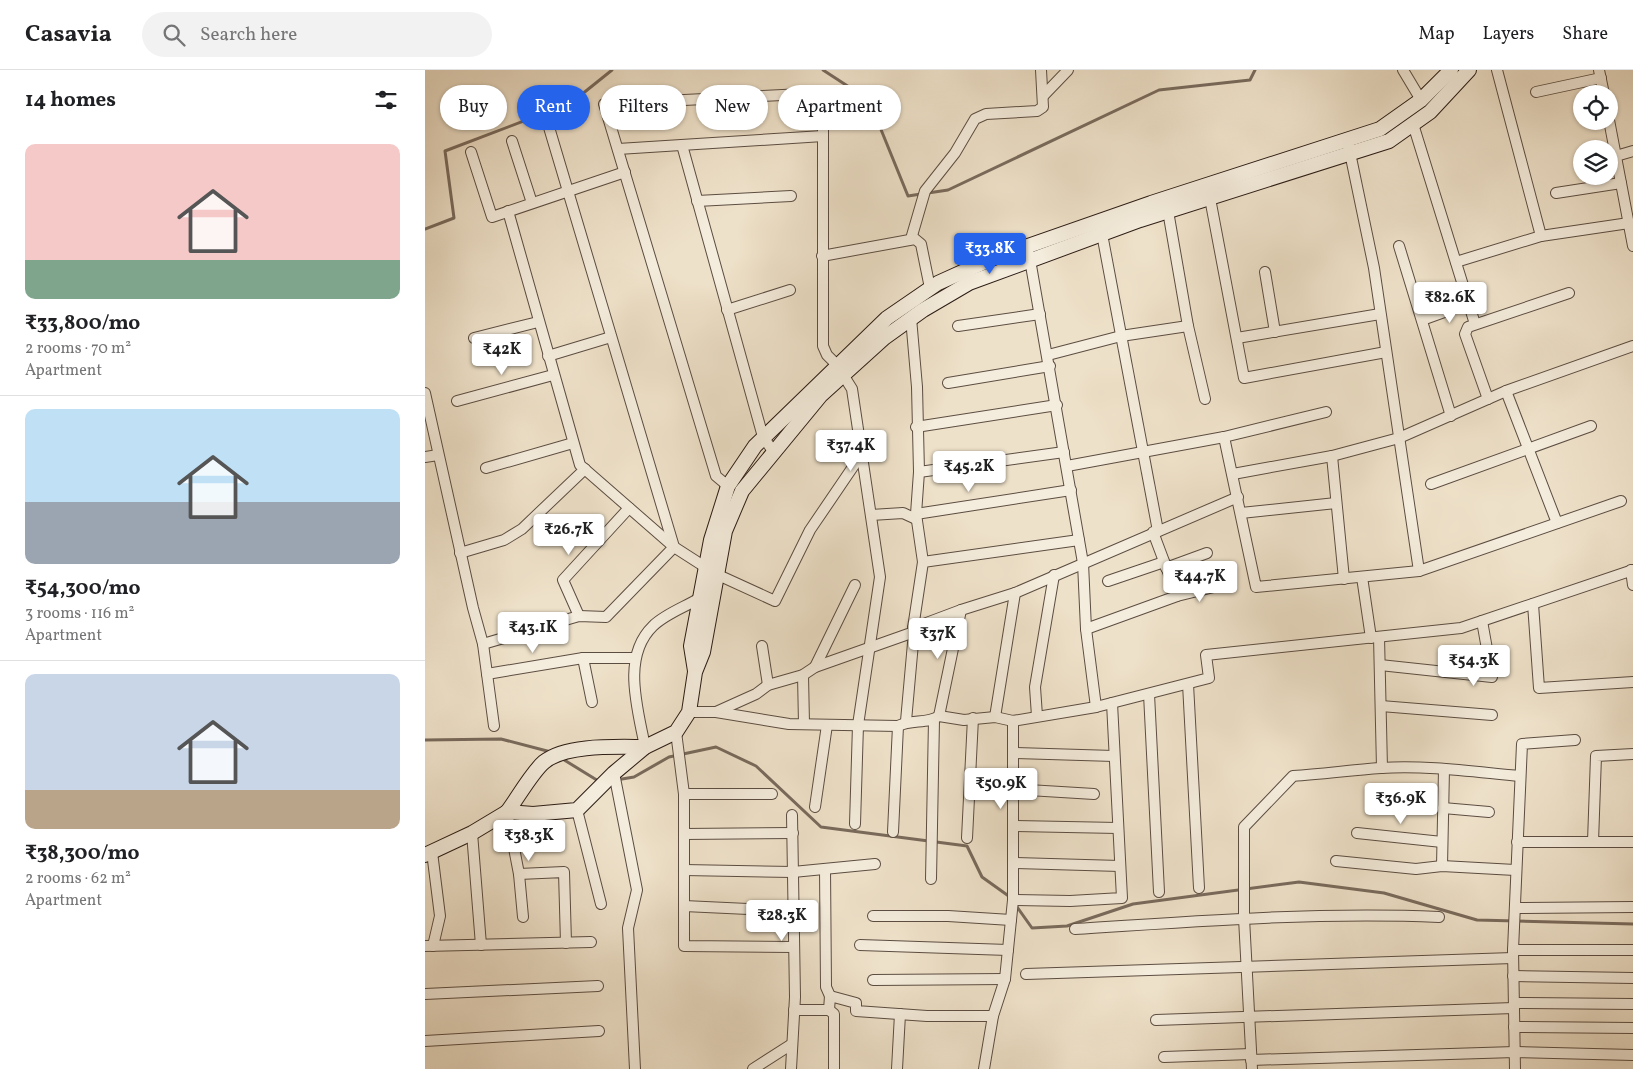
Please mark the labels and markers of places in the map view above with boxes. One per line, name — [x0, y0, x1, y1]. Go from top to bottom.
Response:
pin: ₹33.8K — [949, 232, 1031, 275]
pin: ₹82.6K — [1409, 282, 1491, 324]
pin: ₹42K — [472, 334, 532, 376]
pin: ₹37.4K — [810, 430, 892, 472]
pin: ₹45.2K — [928, 450, 1010, 493]
pin: ₹26.7K — [528, 514, 610, 556]
pin: ₹44.7K — [1159, 560, 1241, 603]
pin: ₹43.1K — [492, 612, 574, 654]
pin: ₹37K — [908, 618, 968, 660]
pin: ₹54.3K — [1433, 644, 1515, 687]
pin: ₹50.9K — [960, 768, 1042, 810]
pin: ₹36.9K — [1360, 782, 1442, 825]
pin: ₹38.3K — [488, 820, 570, 862]
pin: ₹28.3K — [741, 900, 823, 942]

